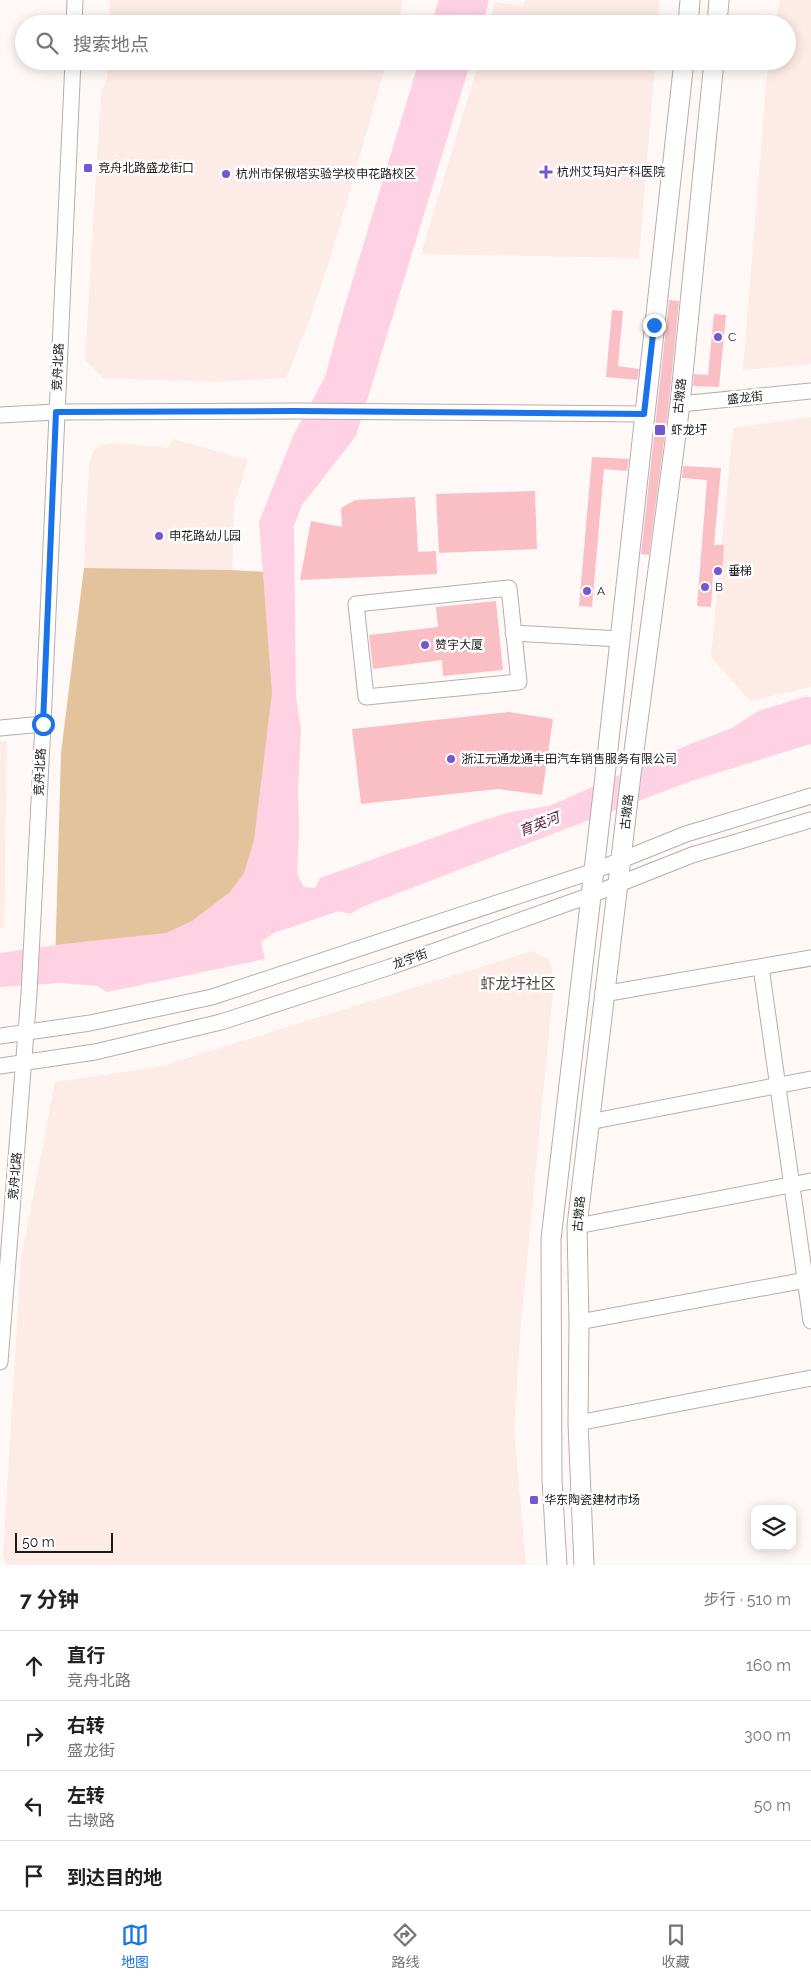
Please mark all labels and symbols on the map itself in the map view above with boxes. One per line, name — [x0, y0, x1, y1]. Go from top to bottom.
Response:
place label: 竞舟北路盛龙街口 — [98, 161, 194, 175]
marker: 竞舟北路盛龙街口 — [82, 162, 94, 174]
marker: 杭州艾玛妇产科医院 — [539, 165, 553, 179]
place label: 杭州艾玛妇产科医院 — [557, 165, 665, 179]
place label: 杭州市保俶塔实验学校申花路校区 — [236, 167, 416, 181]
marker: 杭州市保俶塔实验学校申花路校区 — [220, 168, 232, 180]
route end — [643, 314, 666, 337]
place label: C — [728, 330, 736, 344]
marker: C — [712, 331, 724, 343]
street label: 竞舟北路 — [50, 343, 66, 391]
street label: 古墩路 — [671, 377, 689, 415]
street label: 盛龙街 — [726, 389, 764, 407]
marker: 虾龙圩 — [653, 423, 667, 437]
place label: 虾龙圩 — [671, 423, 707, 437]
place label: 申花路幼儿园 — [169, 529, 241, 543]
marker: 申花路幼儿园 — [153, 530, 165, 542]
place label: 垂梯 — [728, 564, 752, 578]
marker: 垂梯 — [712, 565, 724, 577]
place label: B — [715, 580, 723, 594]
marker: B — [699, 581, 711, 593]
place label: A — [597, 584, 605, 598]
marker: A — [581, 585, 593, 597]
place label: 赞宇大厦 — [435, 638, 483, 652]
marker: 赞宇大厦 — [419, 639, 431, 651]
route start — [32, 713, 55, 736]
street label: 竞舟北路 — [32, 748, 48, 796]
place label: 浙江元通龙通丰田汽车销售服务有限公司 — [461, 752, 677, 766]
marker: 浙江元通龙通丰田汽车销售服务有限公司 — [445, 753, 457, 765]
street label: 古墩路 — [618, 793, 636, 831]
water label: 育英河 — [517, 808, 564, 839]
street label: 龙宇街 — [391, 947, 429, 971]
district label: 虾龙圩社区 — [480, 975, 556, 993]
street label: 竞舟北路 — [6, 1151, 24, 1201]
street label: 古墩路 — [570, 1195, 588, 1233]
place label: 华东陶瓷建材市场 — [544, 1493, 640, 1507]
marker: 华东陶瓷建材市场 — [528, 1494, 540, 1506]
scale bar — [15, 1530, 112, 1553]

